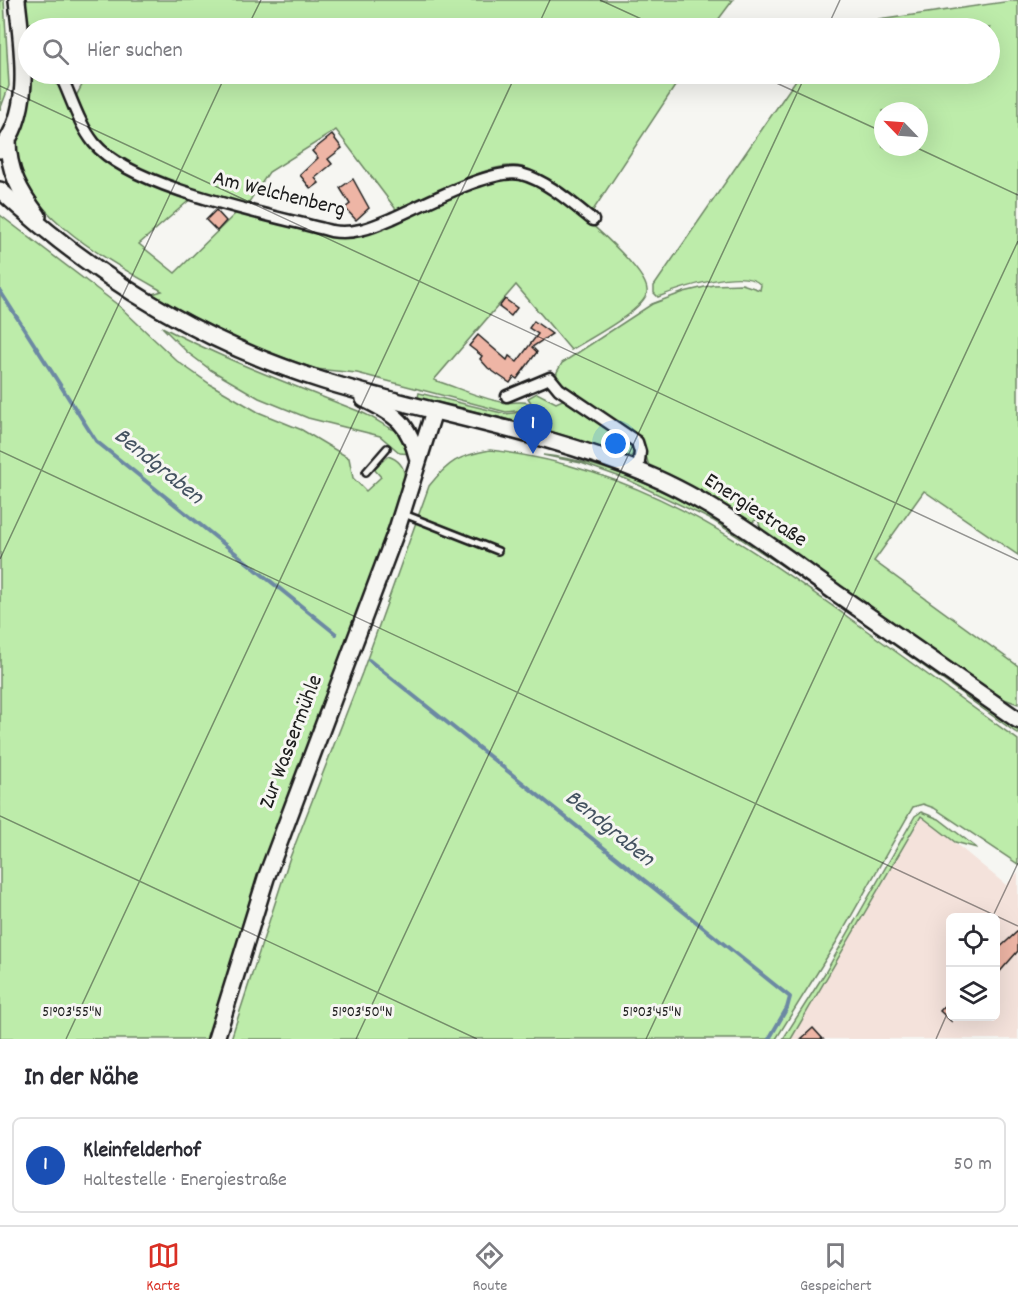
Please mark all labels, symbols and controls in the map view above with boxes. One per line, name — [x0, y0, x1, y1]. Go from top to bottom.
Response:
search box — [18, 18, 1000, 84]
icon: search — [39, 35, 72, 68]
text: Hier suchen — [87, 36, 183, 67]
north arrow — [874, 102, 928, 156]
street label: Am Welchenberg — [210, 164, 348, 226]
pin: 1 — [514, 404, 552, 454]
water label: Bendgraben — [106, 420, 211, 514]
your location — [601, 429, 630, 458]
street label: Energiestraße — [697, 466, 813, 556]
street label: Zur Wassermühle — [252, 670, 332, 814]
water label: Bendgraben — [557, 782, 662, 876]
map controls — [946, 913, 1000, 1021]
button: locate — [946, 913, 1000, 967]
button: layers — [946, 967, 1000, 1021]
text: 51°03'55"N — [42, 1002, 102, 1024]
text: 51°03'50"N — [332, 1002, 392, 1024]
text: 51°03'45"N — [623, 1002, 681, 1024]
text: In der Nähe — [24, 1060, 138, 1097]
text: Kleinfelderhof — [83, 1136, 201, 1167]
text: 1 — [43, 1151, 48, 1179]
text: 50 m — [954, 1151, 992, 1179]
text: Haltestelle · Energiestraße — [83, 1167, 287, 1195]
tab: Karte — [146, 1239, 180, 1298]
tab: Route — [473, 1239, 507, 1298]
tab: Gespeichert — [800, 1239, 872, 1298]

